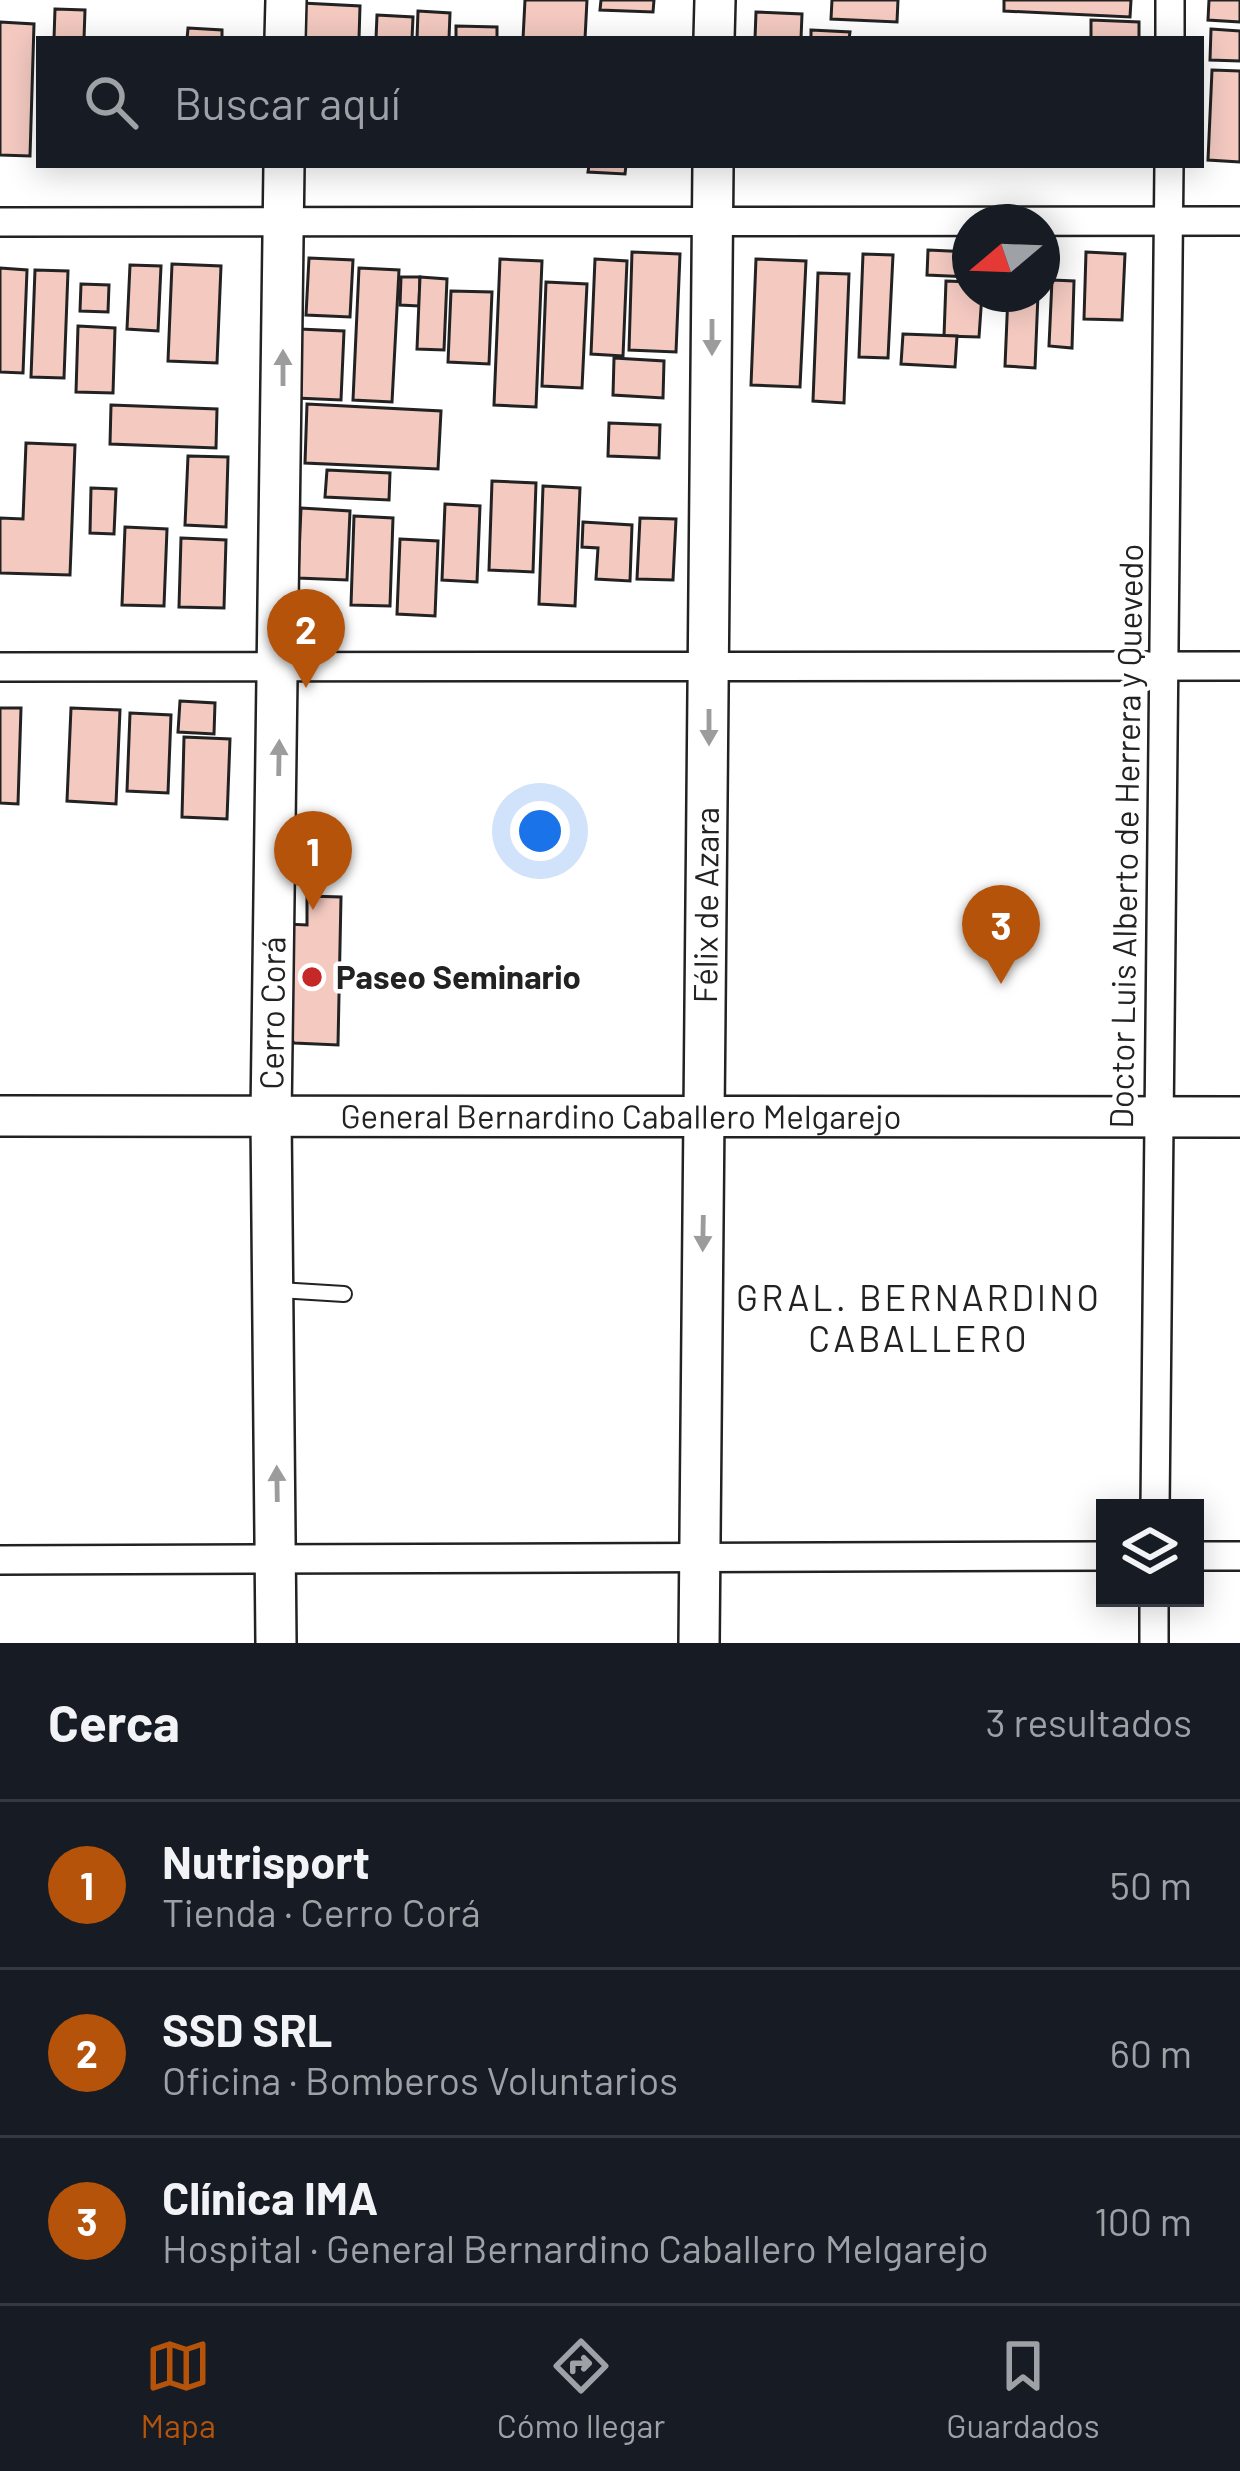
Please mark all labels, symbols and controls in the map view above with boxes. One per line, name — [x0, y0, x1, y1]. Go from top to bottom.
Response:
search box — [36, 36, 1204, 168]
icon: search — [78, 69, 144, 135]
text: Buscar aquí — [174, 75, 401, 129]
north arrow — [952, 204, 1060, 312]
one-way arrow — [702, 319, 722, 357]
one-way arrow — [273, 348, 293, 386]
street label: Doctor Luis Alberto de Herrera y Quevedo — [1100, 543, 1150, 1129]
pin: 2 — [267, 589, 345, 688]
one-way arrow — [699, 709, 719, 747]
one-way arrow — [269, 738, 288, 776]
your location — [510, 801, 570, 861]
street label: Félix de Azara — [684, 807, 726, 1003]
pin: 1 — [274, 811, 352, 910]
pin: 3 — [962, 885, 1040, 984]
street label: Cerro Corá — [250, 936, 292, 1090]
place label: Paseo Seminario — [336, 956, 581, 996]
marker: Paseo Seminario — [299, 964, 325, 990]
street label: General Bernardino Caballero Melgarejo — [340, 1095, 902, 1136]
one-way arrow — [693, 1215, 712, 1253]
district label: GRAL. BERNARDINO CABALLERO — [736, 1275, 1102, 1359]
one-way arrow — [268, 1464, 287, 1502]
map controls — [1096, 1499, 1204, 1607]
button: layers — [1096, 1499, 1204, 1607]
text: Cerca — [48, 1691, 180, 1752]
text: 3 resultados — [986, 1698, 1192, 1745]
text: Nutrisport — [162, 1834, 370, 1888]
text: 1 — [80, 1861, 94, 1908]
text: 50 m — [1110, 1861, 1192, 1908]
text: Tienda · Cerro Corá — [162, 1888, 481, 1935]
text: SSD SRL — [162, 2002, 333, 2056]
text: 2 — [76, 2029, 98, 2076]
text: 60 m — [1110, 2029, 1192, 2076]
text: Oficina · Bomberos Voluntarios — [162, 2056, 678, 2103]
text: Clínica IMA — [162, 2170, 378, 2224]
text: 3 — [76, 2197, 98, 2244]
text: 100 m — [1094, 2197, 1192, 2244]
text: Hospital · General Bernardino Caballero Melgarejo — [162, 2224, 989, 2271]
tab: Mapa — [140, 2333, 216, 2445]
tab: Cómo llegar — [497, 2333, 665, 2445]
tab: Guardados — [946, 2333, 1100, 2445]

